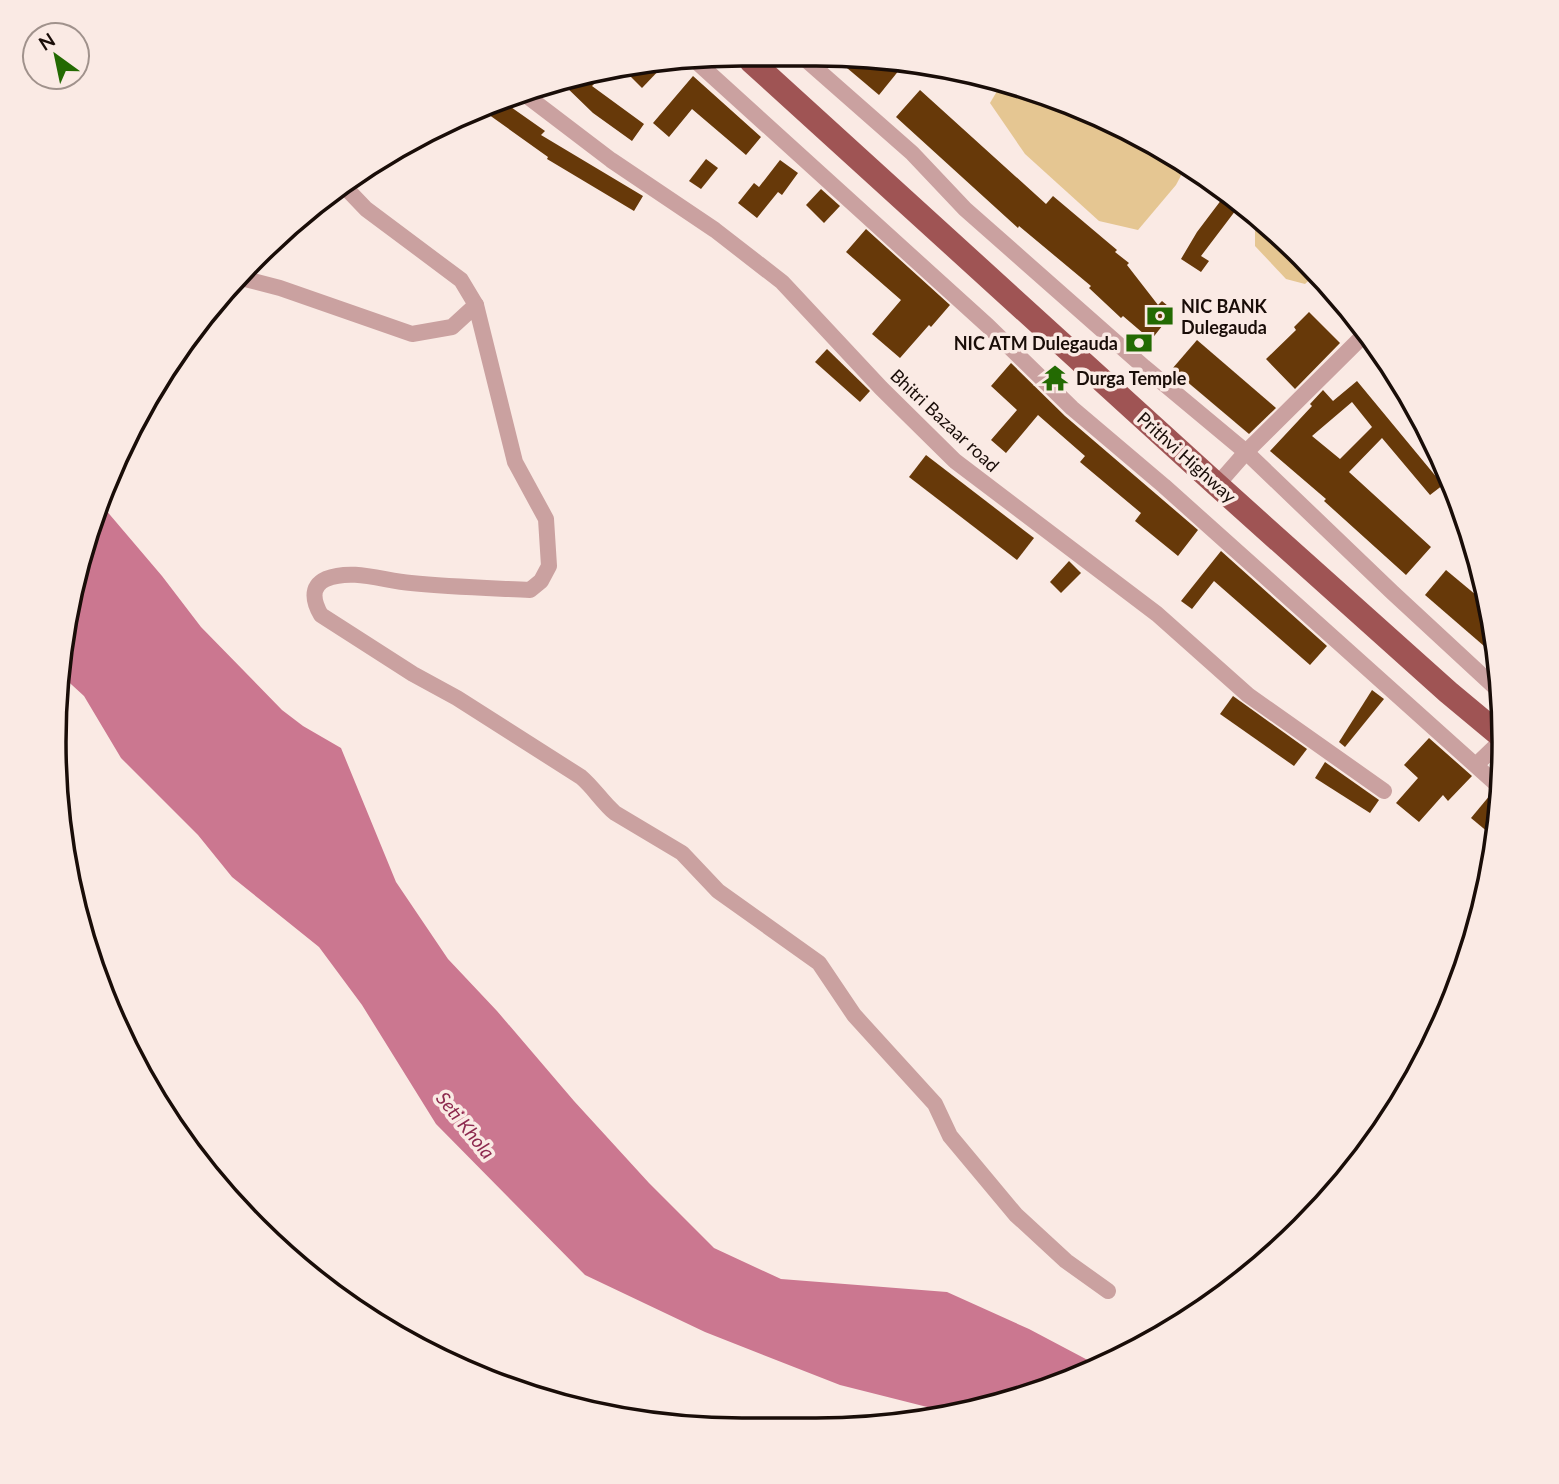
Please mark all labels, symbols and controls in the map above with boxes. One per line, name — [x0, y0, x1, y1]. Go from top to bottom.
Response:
north arrow — [21, 21, 91, 91]
text: N — [34, 28, 59, 55]
place label: NIC BANK Dulegauda — [1181, 295, 1268, 338]
bank icon: NIC BANK Dulegauda — [1145, 301, 1175, 331]
bank icon: NIC ATM Dulegauda — [1124, 328, 1154, 358]
place label: NIC ATM Dulegauda — [954, 332, 1118, 354]
temple icon: Durga Temple — [1040, 363, 1070, 393]
street label: Bhitri Bazaar road — [886, 364, 1004, 476]
place label: Durga Temple — [1076, 367, 1187, 389]
street label: Prithvi Highway — [1133, 407, 1241, 508]
water label: Seti Khola — [432, 1087, 500, 1163]

